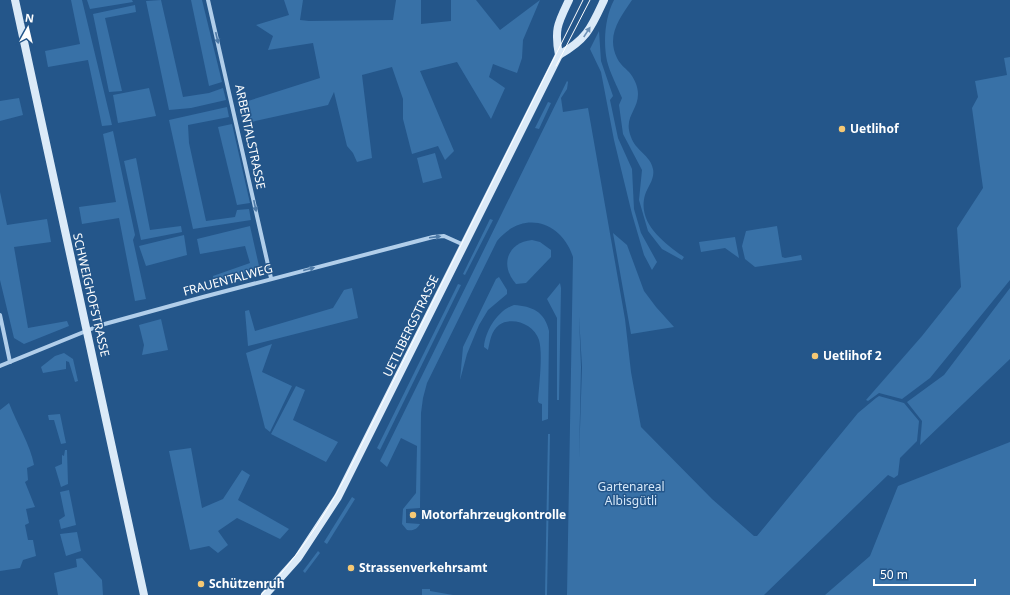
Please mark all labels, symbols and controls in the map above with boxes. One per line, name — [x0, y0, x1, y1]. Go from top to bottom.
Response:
north arrow — [8, 8, 48, 48]
text: N — [24, 10, 35, 26]
one-way arrow — [583, 27, 591, 37]
one-way arrow — [215, 32, 221, 44]
street label: ARBENTALSTRASSE — [231, 83, 270, 191]
place label: Uetlihof — [850, 120, 900, 137]
marker: Uetlihof — [837, 124, 847, 134]
one-way arrow — [252, 200, 258, 212]
street label: SCHWEIGHOFSTRASSE — [69, 231, 114, 358]
one-way arrow — [429, 234, 441, 240]
street label: FRAUENTALWEG — [181, 259, 275, 300]
one-way arrow — [303, 265, 315, 271]
street label: UETLIBERGSTRASSE — [378, 272, 443, 380]
place label: Uetlihof 2 — [823, 347, 882, 364]
marker: Uetlihof 2 — [810, 351, 820, 361]
park label: Gartenareal Albisgütli — [598, 478, 665, 509]
place label: Motorfahrzeugkontrolle — [421, 506, 566, 523]
marker: Motorfahrzeugkontrolle — [408, 510, 418, 520]
place label: Strassenverkehrsamt — [359, 559, 487, 576]
scale bar — [874, 561, 975, 587]
marker: Strassenverkehrsamt — [346, 563, 356, 573]
text: 50 m — [880, 566, 908, 583]
place label: Schützenruh — [209, 575, 284, 592]
marker: Schützenruh — [196, 579, 206, 589]

